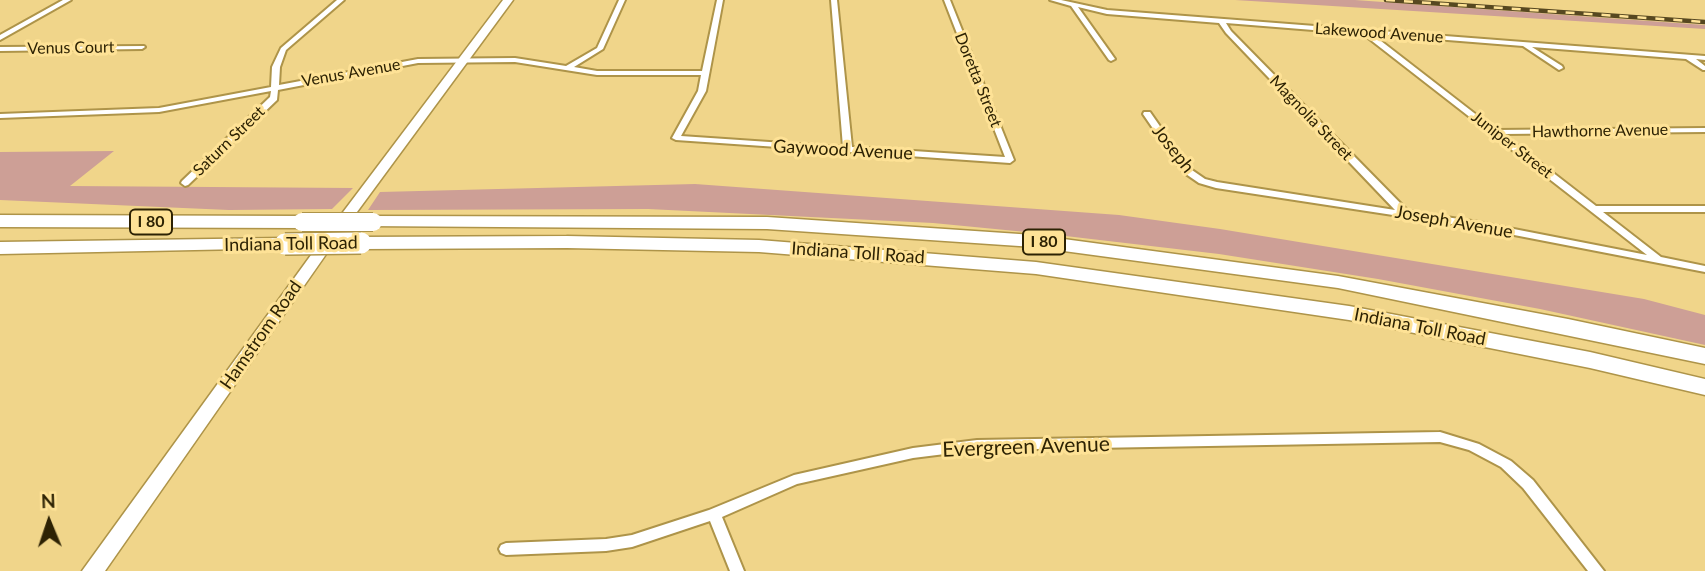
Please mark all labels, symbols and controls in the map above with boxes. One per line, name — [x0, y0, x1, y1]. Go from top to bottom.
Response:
street label: Lakewood Avenue — [1314, 19, 1444, 47]
street label: Doretta Street — [950, 30, 1006, 130]
street label: Venus Court — [27, 38, 115, 58]
street label: Venus Avenue — [300, 55, 402, 91]
street label: Magnolia Street — [1266, 72, 1356, 164]
street label: Saturn Street — [189, 102, 269, 180]
street label: Juniper Street — [1468, 107, 1556, 183]
street label: Hawthorne Avenue — [1532, 120, 1668, 142]
street label: Joseph — [1148, 121, 1198, 177]
street label: Gaywood Avenue — [773, 136, 913, 164]
street label: Joseph Avenue — [1393, 201, 1515, 243]
road number: I 80 — [130, 210, 172, 234]
road number: I 80 — [1023, 230, 1065, 254]
street label: Indiana Toll Road — [224, 232, 358, 256]
street label: Indiana Toll Road — [791, 238, 925, 268]
street label: Hamstrom Road — [216, 277, 306, 393]
street label: Indiana Toll Road — [1352, 304, 1488, 350]
street label: Evergreen Avenue — [942, 431, 1110, 463]
north arrow — [14, 487, 84, 557]
text: N — [41, 489, 56, 512]

